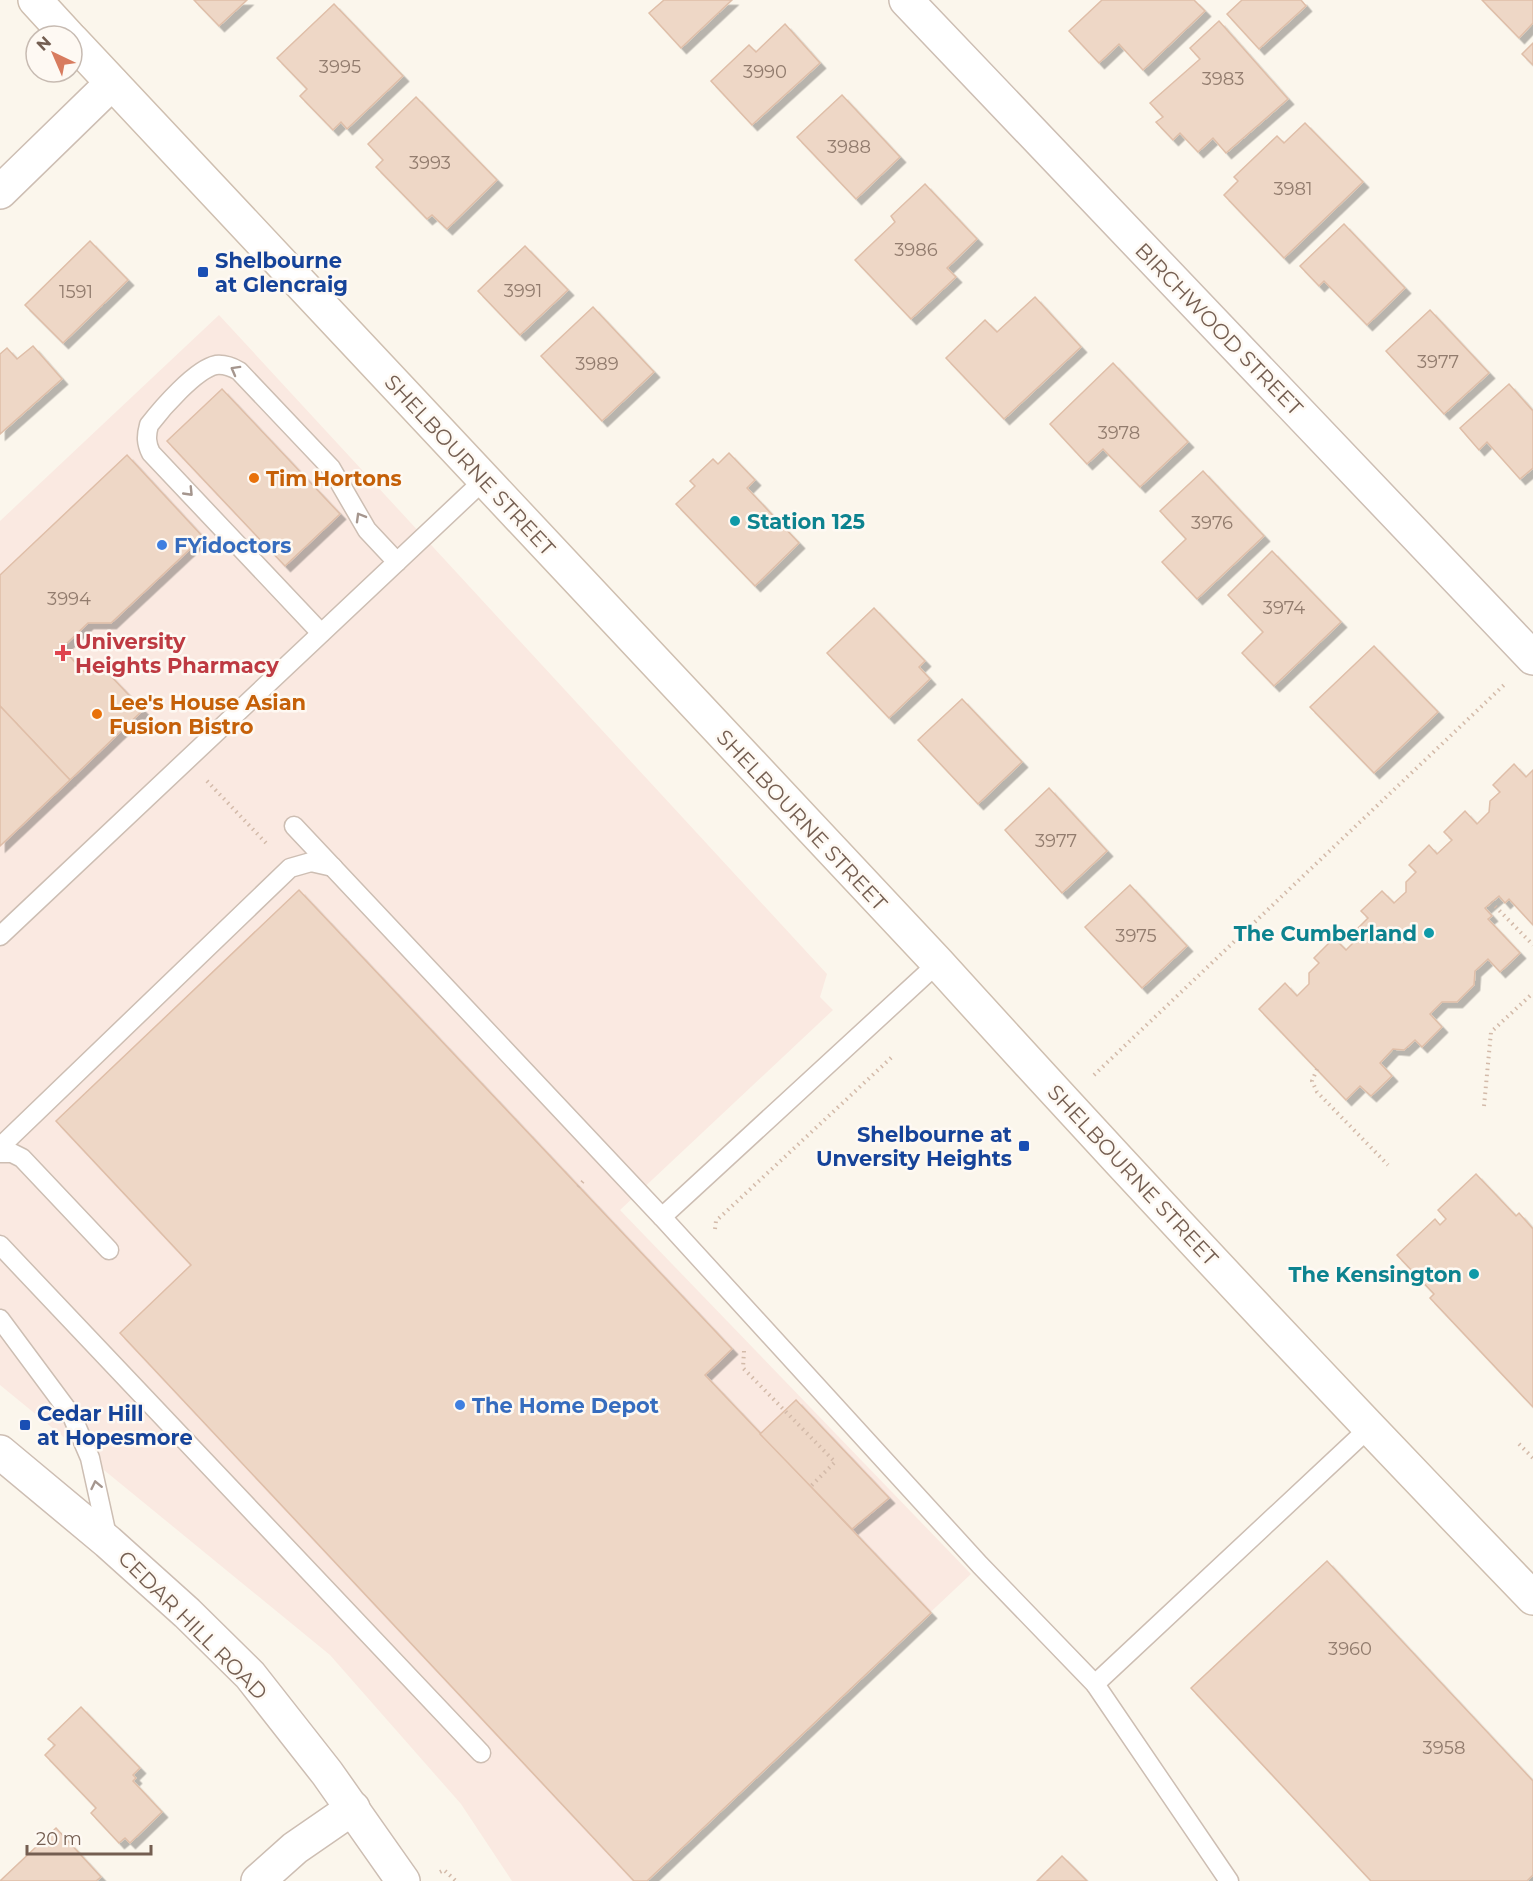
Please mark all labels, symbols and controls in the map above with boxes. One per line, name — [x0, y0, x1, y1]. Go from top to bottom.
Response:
north arrow — [24, 24, 84, 84]
text: N — [33, 32, 55, 55]
house number: 3995 — [319, 56, 361, 78]
house number: 3990 — [743, 61, 787, 83]
house number: 3983 — [1202, 68, 1244, 90]
house number: 3988 — [827, 136, 871, 158]
house number: 3993 — [409, 152, 451, 174]
house number: 3981 — [1273, 178, 1313, 200]
street label: BIRCHWOOD STREET — [1130, 238, 1308, 420]
house number: 3986 — [894, 239, 938, 261]
place label: Shelbourne at Glencraig — [215, 248, 348, 297]
marker: Shelbourne at Glencraig — [196, 265, 210, 279]
house number: 3991 — [504, 280, 542, 302]
house number: 1591 — [59, 281, 93, 303]
house number: 3977 — [1417, 351, 1459, 373]
house number: 3989 — [575, 353, 619, 375]
one-way arrow — [230, 366, 241, 378]
street label: SHELBOURNE STREET — [380, 369, 560, 561]
house number: 3978 — [1098, 422, 1140, 444]
place label: Tim Hortons — [266, 466, 402, 491]
marker: Tim Hortons — [247, 471, 261, 485]
one-way arrow — [181, 485, 192, 496]
place label: Station 125 — [747, 509, 865, 534]
house number: 3976 — [1191, 512, 1233, 534]
one-way arrow — [356, 513, 367, 524]
marker: Station 125 — [728, 514, 742, 528]
place label: FYidoctors — [174, 533, 291, 558]
marker: FYidoctors — [155, 538, 169, 552]
house number: 3994 — [47, 588, 91, 610]
house number: 3974 — [1263, 597, 1305, 619]
place label: University Heights Pharmacy — [75, 629, 279, 678]
marker: University Heights Pharmacy — [56, 646, 70, 660]
place label: Lee's House Asian Fusion Bistro — [109, 690, 306, 739]
marker: Lee's House Asian Fusion Bistro — [90, 707, 104, 721]
street label: SHELBOURNE STREET — [712, 724, 892, 916]
house number: 3977 — [1035, 830, 1077, 852]
place label: The Cumberland — [1234, 921, 1417, 946]
house number: 3975 — [1115, 925, 1157, 947]
marker: The Cumberland — [1422, 926, 1436, 940]
street label: SHELBOURNE STREET — [1043, 1079, 1223, 1271]
place label: Shelbourne at Unversity Heights — [816, 1122, 1012, 1171]
marker: Shelbourne at Unversity Heights — [1017, 1139, 1031, 1153]
place label: The Kensington — [1289, 1262, 1462, 1287]
marker: The Kensington — [1467, 1267, 1481, 1281]
place label: The Home Depot — [472, 1393, 659, 1418]
marker: The Home Depot — [453, 1398, 467, 1412]
place label: Cedar Hill at Hopesmore — [37, 1401, 193, 1450]
marker: Cedar Hill at Hopesmore — [18, 1418, 32, 1432]
one-way arrow — [90, 1480, 103, 1490]
street label: CEDAR HILL ROAD — [113, 1545, 273, 1705]
house number: 3960 — [1328, 1638, 1372, 1660]
house number: 3958 — [1423, 1737, 1465, 1759]
scale bar — [27, 1818, 152, 1856]
text: 20 m — [36, 1828, 82, 1850]

